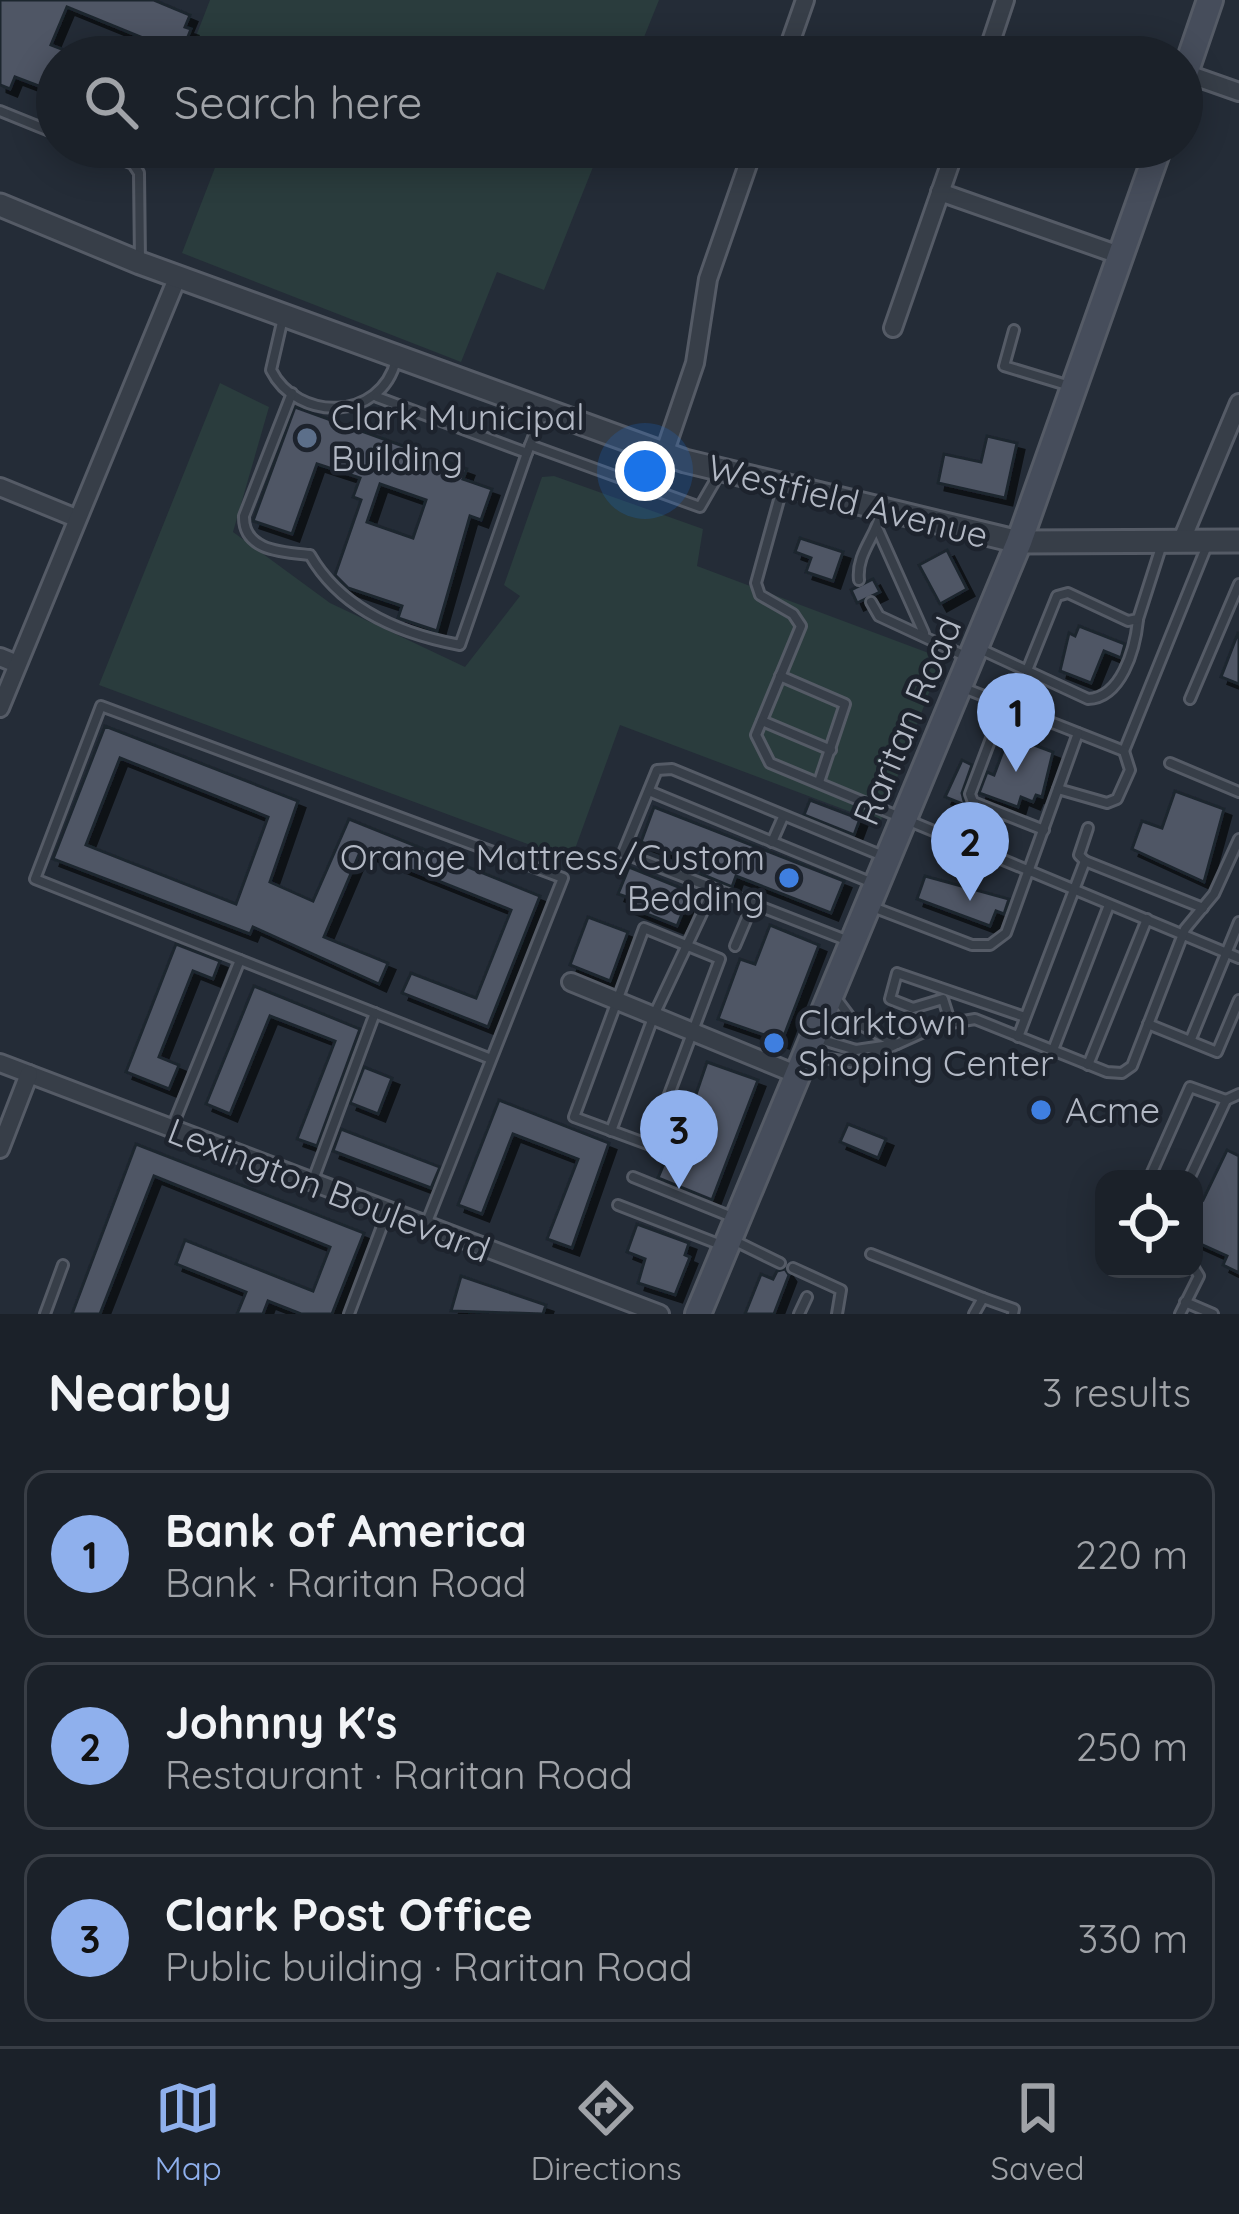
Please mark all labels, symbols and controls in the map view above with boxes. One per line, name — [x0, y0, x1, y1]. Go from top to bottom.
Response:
search box — [36, 36, 1203, 168]
icon: search — [78, 69, 144, 135]
text: Search here — [174, 74, 422, 130]
place label: Clark Municipal Building — [331, 394, 585, 480]
marker: Clark Municipal Building — [294, 425, 320, 451]
your location — [615, 441, 675, 501]
street label: Westfield Avenue — [703, 444, 993, 557]
street label: Raritan Road — [843, 610, 971, 832]
pin: 1 — [977, 673, 1055, 772]
pin: 2 — [931, 802, 1009, 901]
place label: Orange Mattress/Custom Bedding — [340, 834, 765, 920]
marker: Orange Mattress/Custom Bedding — [776, 865, 802, 891]
place label: Clarktown Shoping Center — [798, 999, 1054, 1085]
marker: Clarktown Shoping Center — [761, 1030, 787, 1056]
place label: Acme — [1065, 1087, 1160, 1132]
pin: 3 — [640, 1090, 718, 1189]
marker: Acme — [1028, 1097, 1054, 1123]
street label: Lexington Boulevard — [162, 1107, 497, 1272]
map controls — [1095, 1170, 1203, 1278]
button: locate — [1095, 1170, 1203, 1278]
text: Nearby — [48, 1360, 232, 1424]
text: 3 results — [1042, 1368, 1191, 1417]
text: Bank of America — [165, 1502, 527, 1558]
text: 1 — [82, 1530, 98, 1579]
text: 220 m — [1075, 1530, 1188, 1579]
text: Bank · Raritan Road — [165, 1558, 526, 1607]
text: Johnny K's — [165, 1694, 397, 1750]
text: 2 — [79, 1722, 101, 1771]
text: 250 m — [1076, 1722, 1188, 1771]
text: Restaurant · Raritan Road — [165, 1750, 633, 1799]
text: Clark Post Office — [165, 1886, 533, 1942]
text: 3 — [80, 1914, 100, 1963]
text: 330 m — [1078, 1914, 1188, 1963]
text: Public building · Raritan Road — [165, 1942, 693, 1991]
tab: Map — [154, 2075, 222, 2188]
tab: Directions — [530, 2075, 682, 2188]
tab: Saved — [991, 2075, 1085, 2188]

